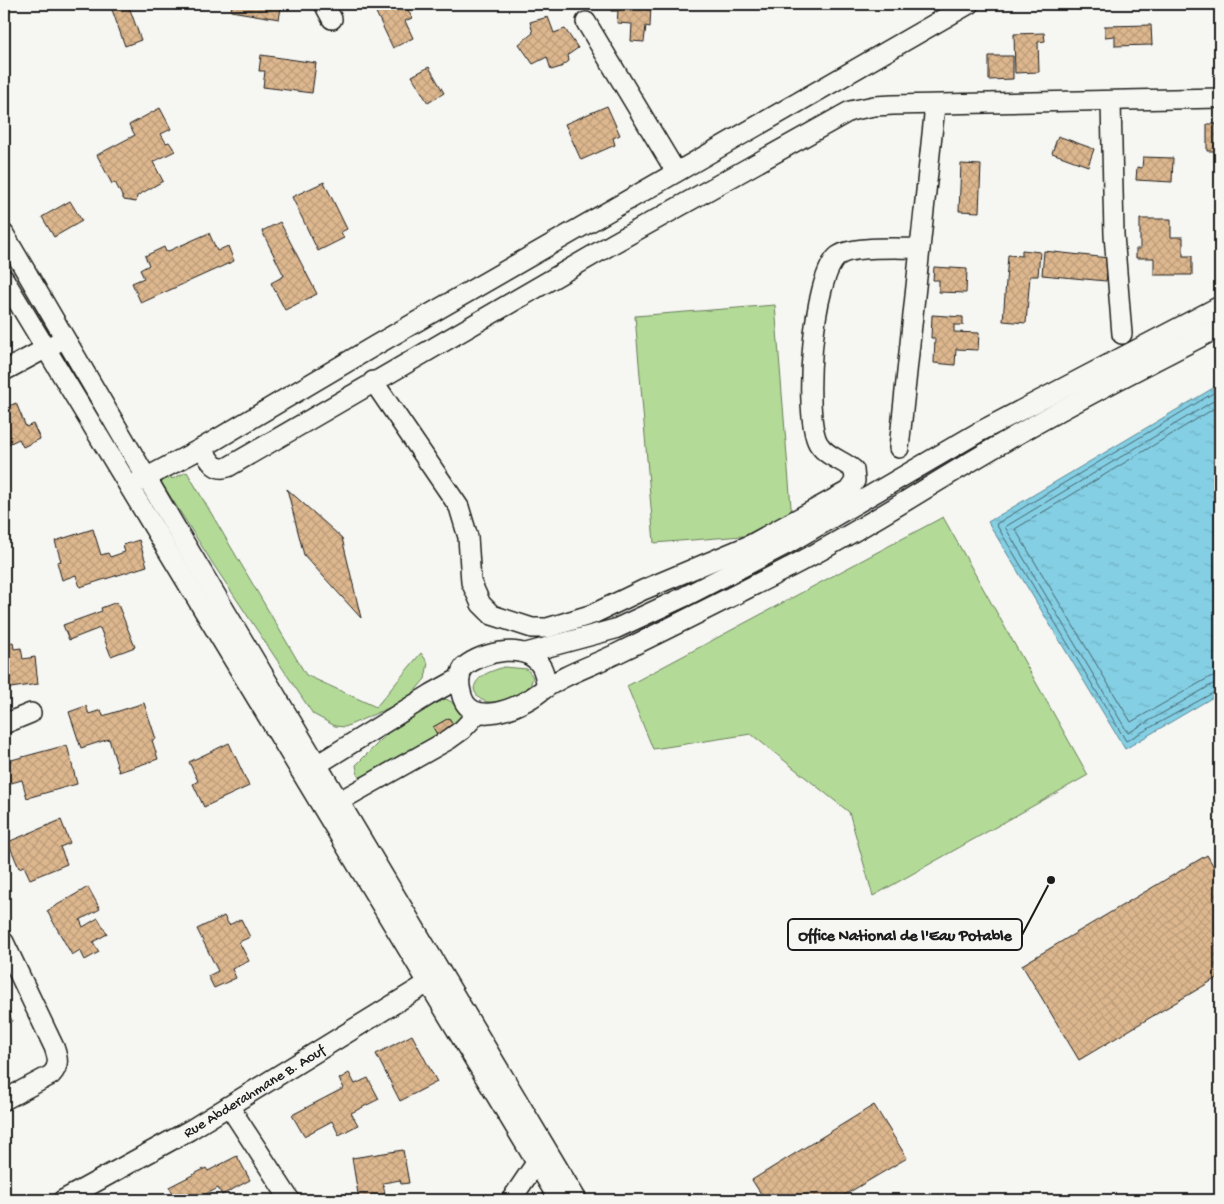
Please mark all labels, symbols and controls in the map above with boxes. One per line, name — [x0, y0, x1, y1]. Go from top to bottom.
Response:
callout: Office National de l'Eau Potable — [788, 919, 1022, 950]
text: Office National de l'Eau Potable — [798, 927, 1013, 947]
street label: Rue Abderahmane B. Aouf — [181, 1041, 330, 1143]

